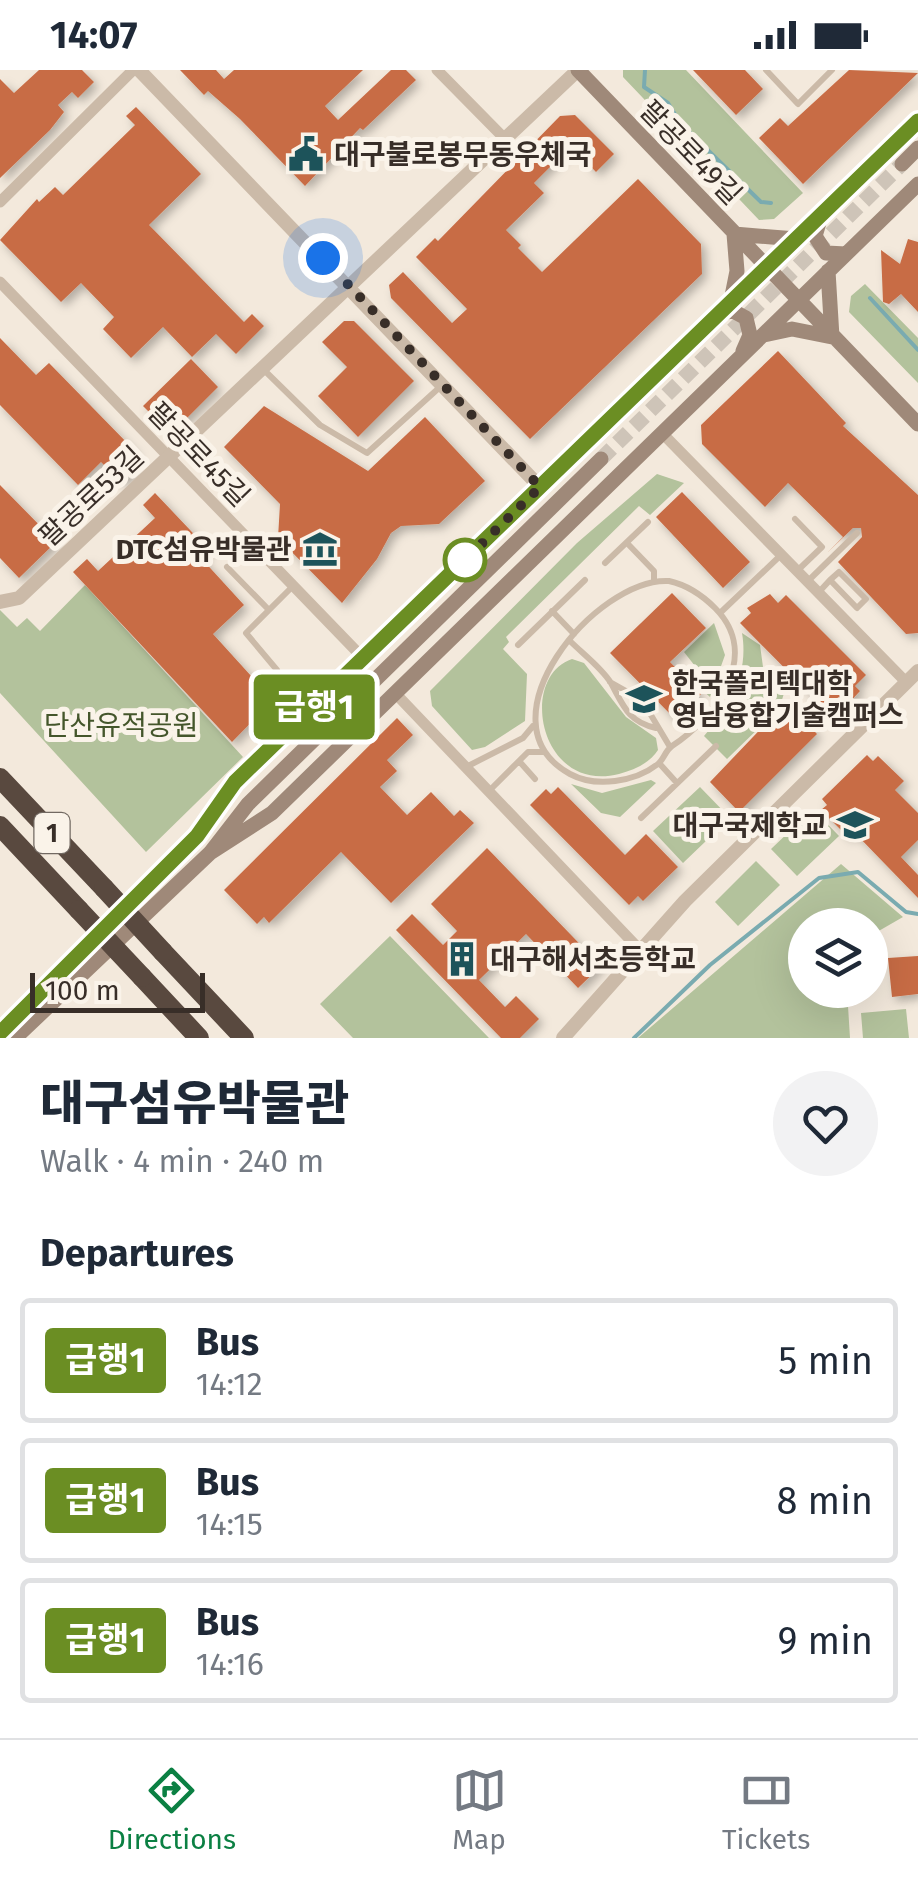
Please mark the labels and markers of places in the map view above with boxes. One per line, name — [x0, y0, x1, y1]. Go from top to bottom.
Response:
public building icon: 대구불로봉무동우체국 — [287, 135, 325, 173]
place label: 대구불로봉무동우체국 — [334, 138, 592, 171]
museum icon: DTC섬유박물관 — [301, 530, 339, 568]
place label: DTC섬유박물관 — [116, 533, 292, 566]
unlabelled marker — [444, 539, 486, 581]
place label: 한국폴리텍대학 영남융합기술캠퍼스 — [672, 667, 904, 732]
school or university icon: 한국폴리텍대학 영남융합기술캠퍼스 — [625, 680, 663, 718]
school or university icon: 대구국제학교 — [836, 806, 874, 844]
place label: 대구국제학교 — [672, 809, 827, 842]
building icon: 대구해서초등학교 — [443, 940, 481, 978]
place label: 대구해서초등학교 — [490, 943, 696, 976]

